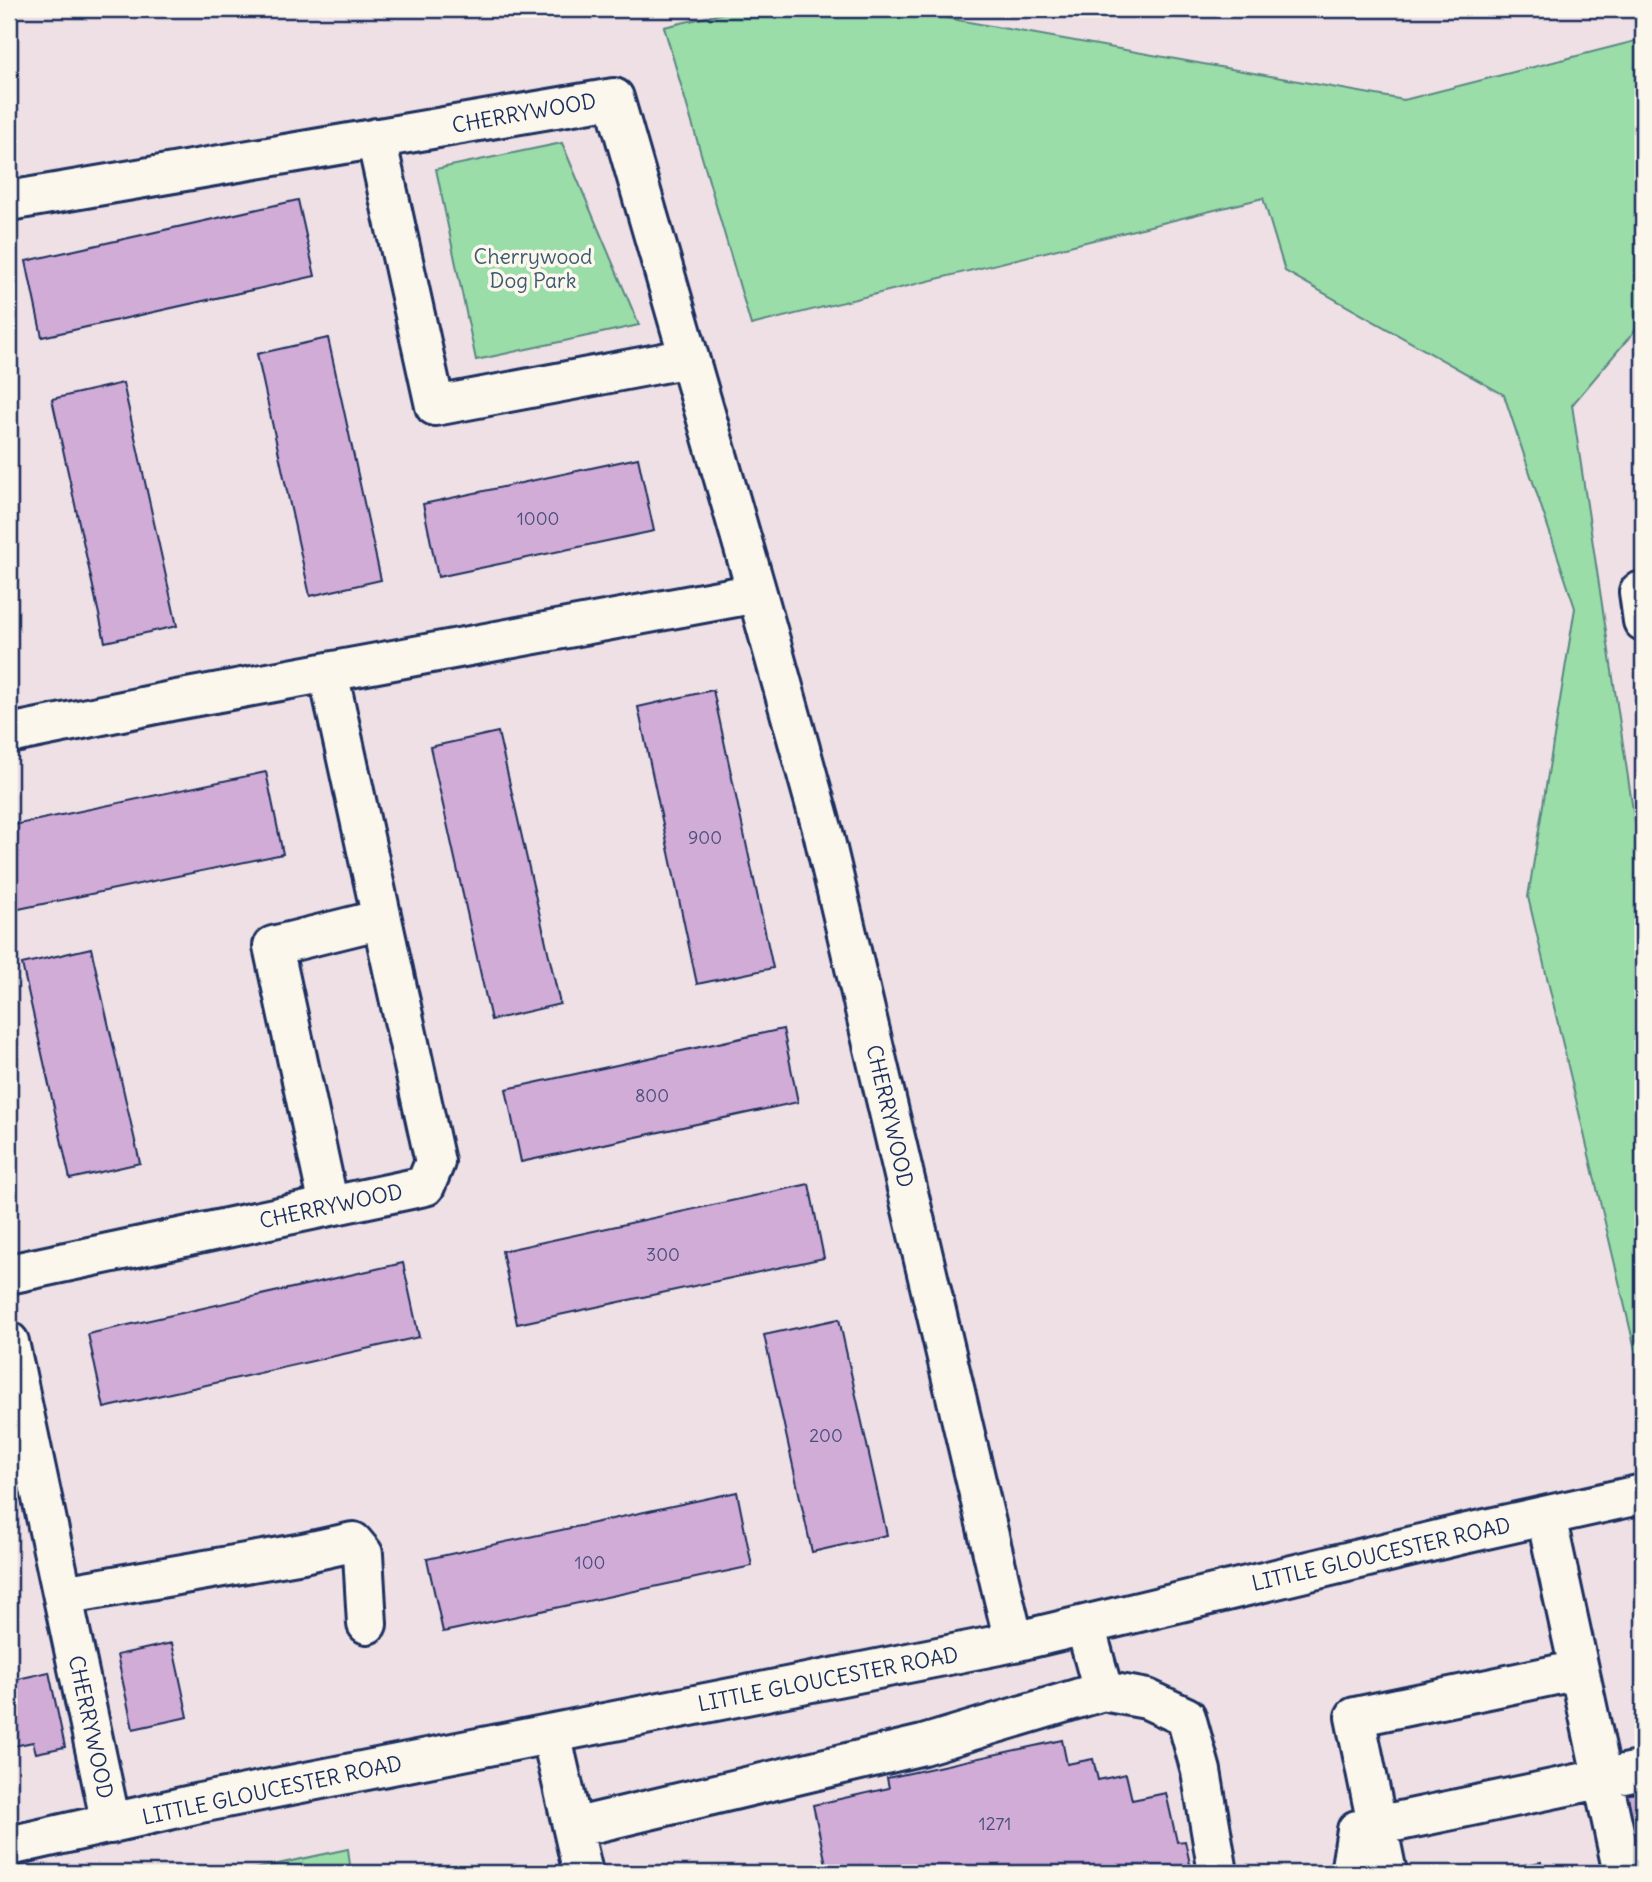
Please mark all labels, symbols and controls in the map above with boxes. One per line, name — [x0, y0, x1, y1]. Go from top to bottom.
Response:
street label: CHERRYWOOD — [450, 87, 598, 139]
park label: Cherrywood Dog Park — [474, 243, 592, 294]
house number: 1000 — [517, 507, 559, 530]
house number: 900 — [688, 826, 722, 849]
street label: CHERRYWOOD — [860, 1042, 920, 1190]
house number: 800 — [635, 1084, 669, 1107]
street label: CHERRYWOOD — [257, 1178, 405, 1234]
house number: 300 — [646, 1243, 680, 1266]
house number: 200 — [809, 1424, 843, 1447]
street label: LITTLE GLOUCESTER ROAD — [1249, 1511, 1513, 1597]
house number: 100 — [575, 1551, 605, 1574]
street label: LITTLE GLOUCESTER ROAD — [695, 1640, 961, 1718]
street label: CHERRYWOOD — [63, 1653, 119, 1801]
street label: LITTLE GLOUCESTER ROAD — [140, 1749, 404, 1831]
house number: 1271 — [979, 1812, 1011, 1835]

